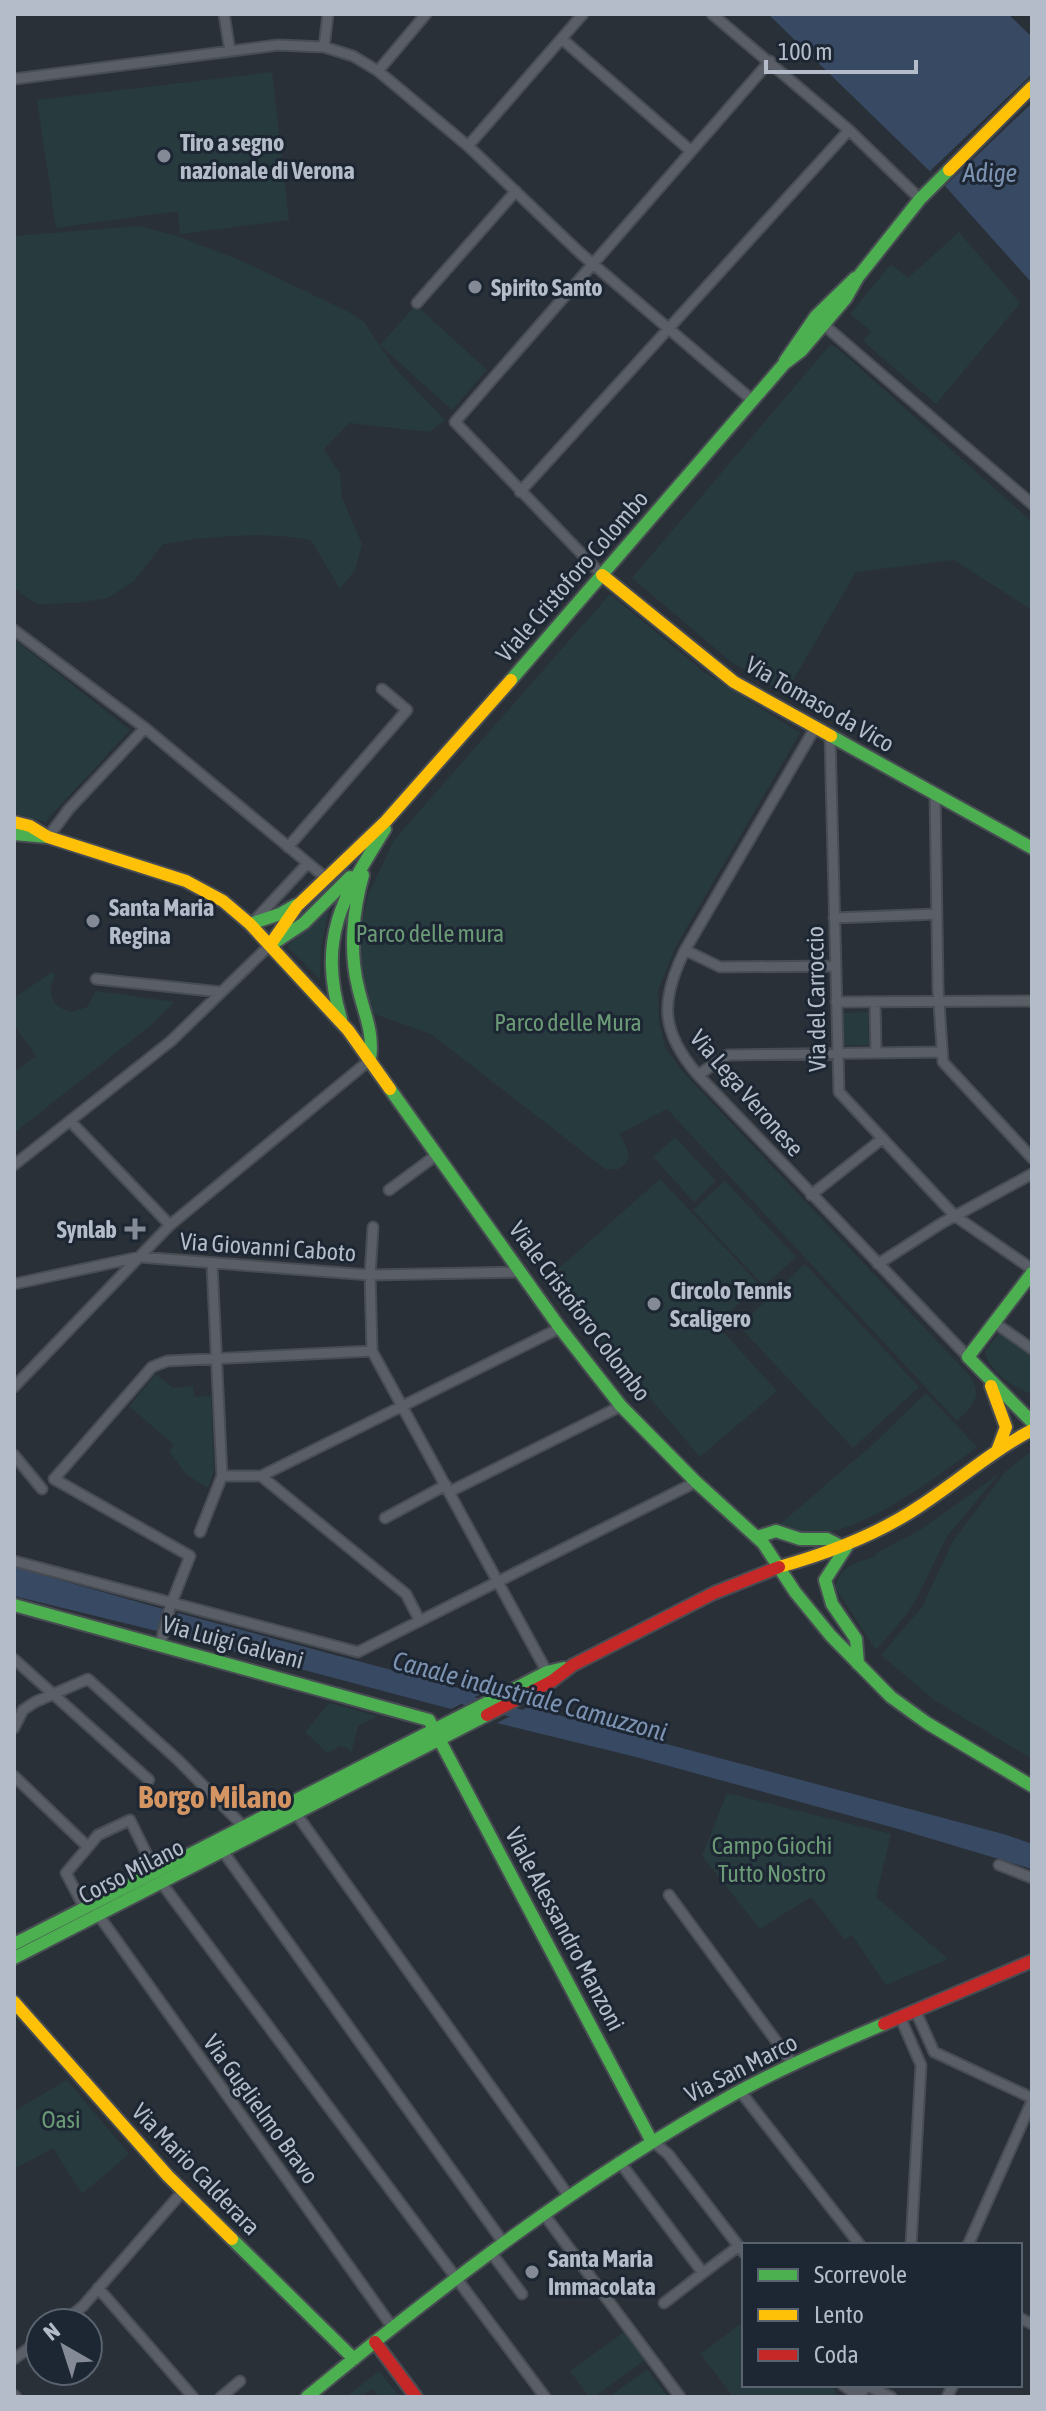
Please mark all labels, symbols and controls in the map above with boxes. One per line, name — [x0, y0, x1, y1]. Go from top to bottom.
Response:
scale bar — [766, 24, 916, 74]
text: 100 m — [778, 38, 832, 65]
place label: Tiro a segno nazionale di Verona — [180, 129, 355, 184]
marker: Tiro a segno nazionale di Verona — [155, 147, 173, 165]
water label: Adige — [962, 158, 1017, 188]
place label: Spirito Santo — [491, 274, 603, 301]
marker: Spirito Santo — [466, 278, 484, 296]
street label: Viale Cristoforo Colombo — [490, 485, 654, 667]
street label: Via Tomaso da Vico — [741, 651, 899, 757]
place label: Santa Maria Regina — [109, 894, 214, 949]
marker: Santa Maria Regina — [84, 912, 102, 930]
park label: Parco delle mura — [356, 920, 504, 947]
street label: Via del Carroccio — [801, 926, 831, 1072]
park label: Parco delle Mura — [494, 1009, 642, 1036]
street label: Via Lega Veronese — [685, 1024, 809, 1162]
place label: Synlab — [57, 1216, 117, 1243]
street label: Viale Cristoforo Colombo — [504, 1216, 656, 1406]
marker: Synlab — [124, 1218, 146, 1240]
street label: Via Giovanni Caboto — [179, 1227, 357, 1267]
place label: Circolo Tennis Scaligero — [670, 1277, 792, 1332]
marker: Circolo Tennis Scaligero — [645, 1295, 663, 1313]
street label: Via Luigi Galvani — [159, 1610, 307, 1674]
water label: Canale industriale Camuzzoni — [390, 1645, 670, 1747]
district label: Borgo Milano — [138, 1778, 292, 1815]
street label: Viale Alessandro Manzoni — [500, 1823, 630, 2035]
park label: Campo Giochi Tutto Nostro — [712, 1832, 832, 1887]
street label: Corso Milano — [74, 1833, 188, 1909]
street label: Via San Marco — [680, 2028, 802, 2108]
street label: Via Guglielmo Bravo — [198, 2029, 324, 2189]
street label: Via Mario Calderara — [127, 2098, 265, 2240]
park label: Oasi — [41, 2106, 81, 2133]
legend — [742, 2243, 1022, 2387]
place label: Santa Maria Immacolata — [548, 2245, 656, 2300]
text: Scorrevole — [814, 2261, 907, 2288]
marker: Santa Maria Immacolata — [523, 2263, 541, 2281]
text: Lento — [814, 2301, 864, 2328]
north arrow — [24, 2307, 104, 2387]
text: N — [38, 2317, 65, 2346]
text: Coda — [814, 2341, 859, 2368]

